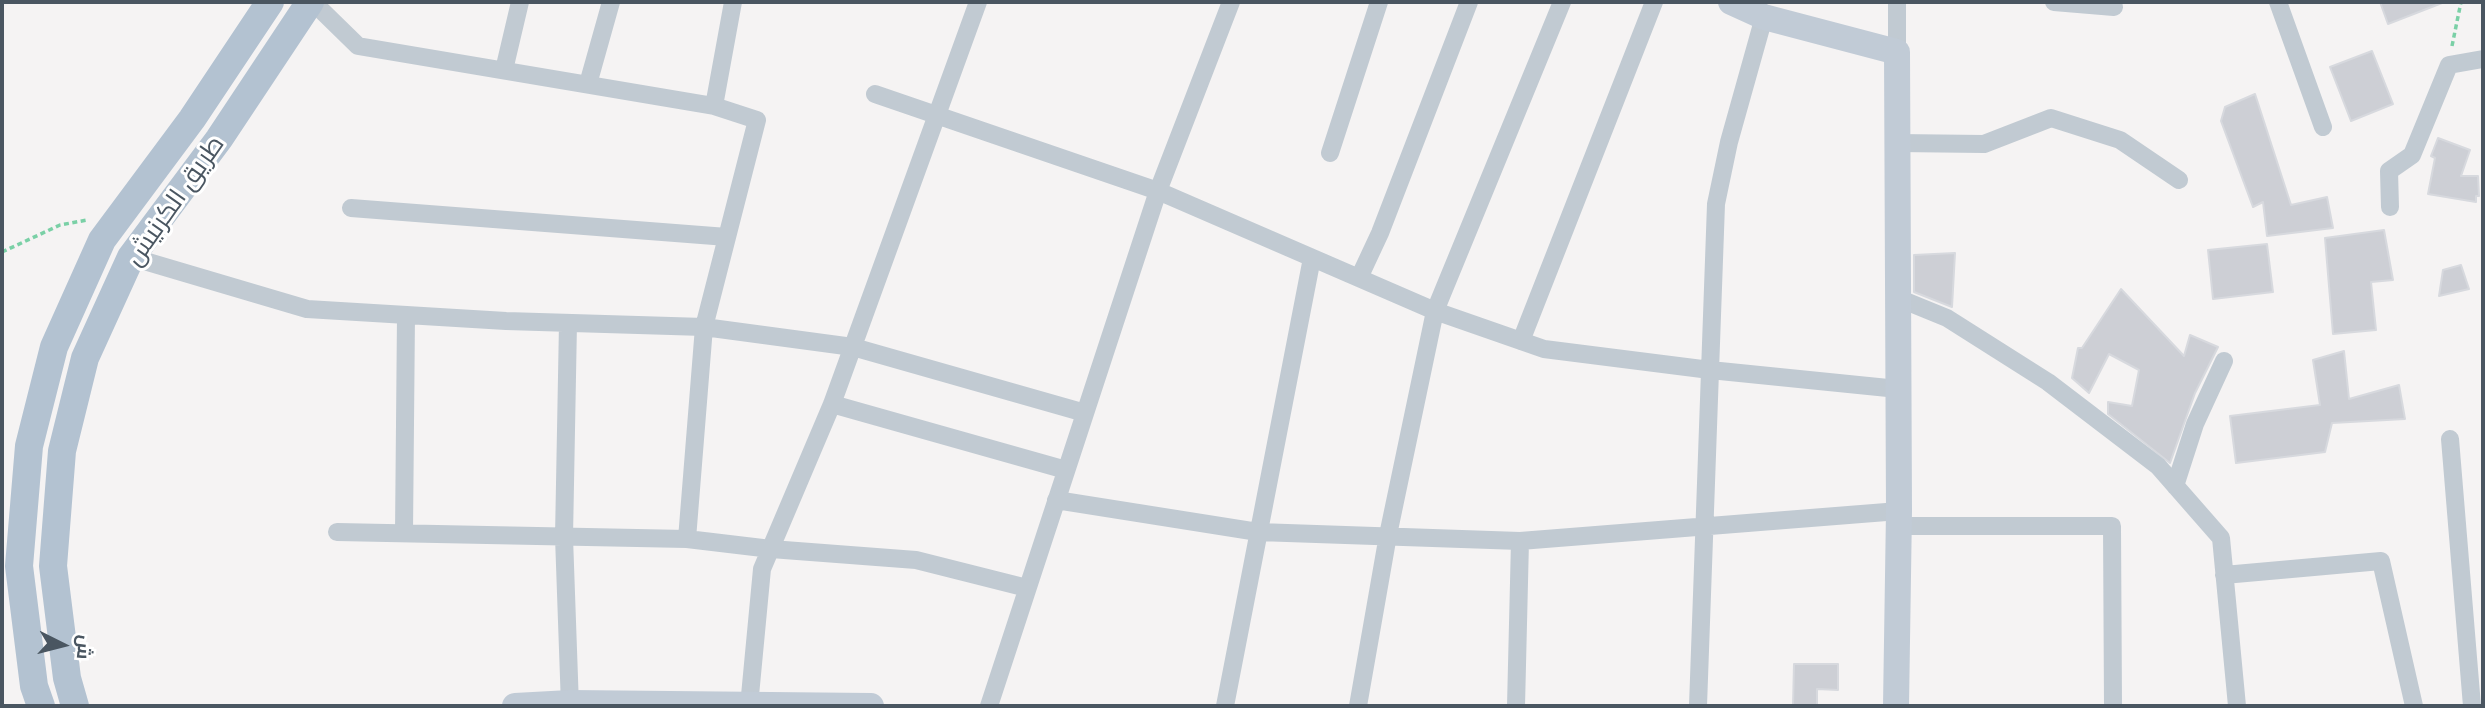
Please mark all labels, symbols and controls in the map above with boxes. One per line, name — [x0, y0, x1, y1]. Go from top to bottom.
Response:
street label: طريق الكرنيش — [119, 130, 231, 272]
north arrow — [28, 610, 98, 680]
text: ش — [72, 634, 97, 661]

